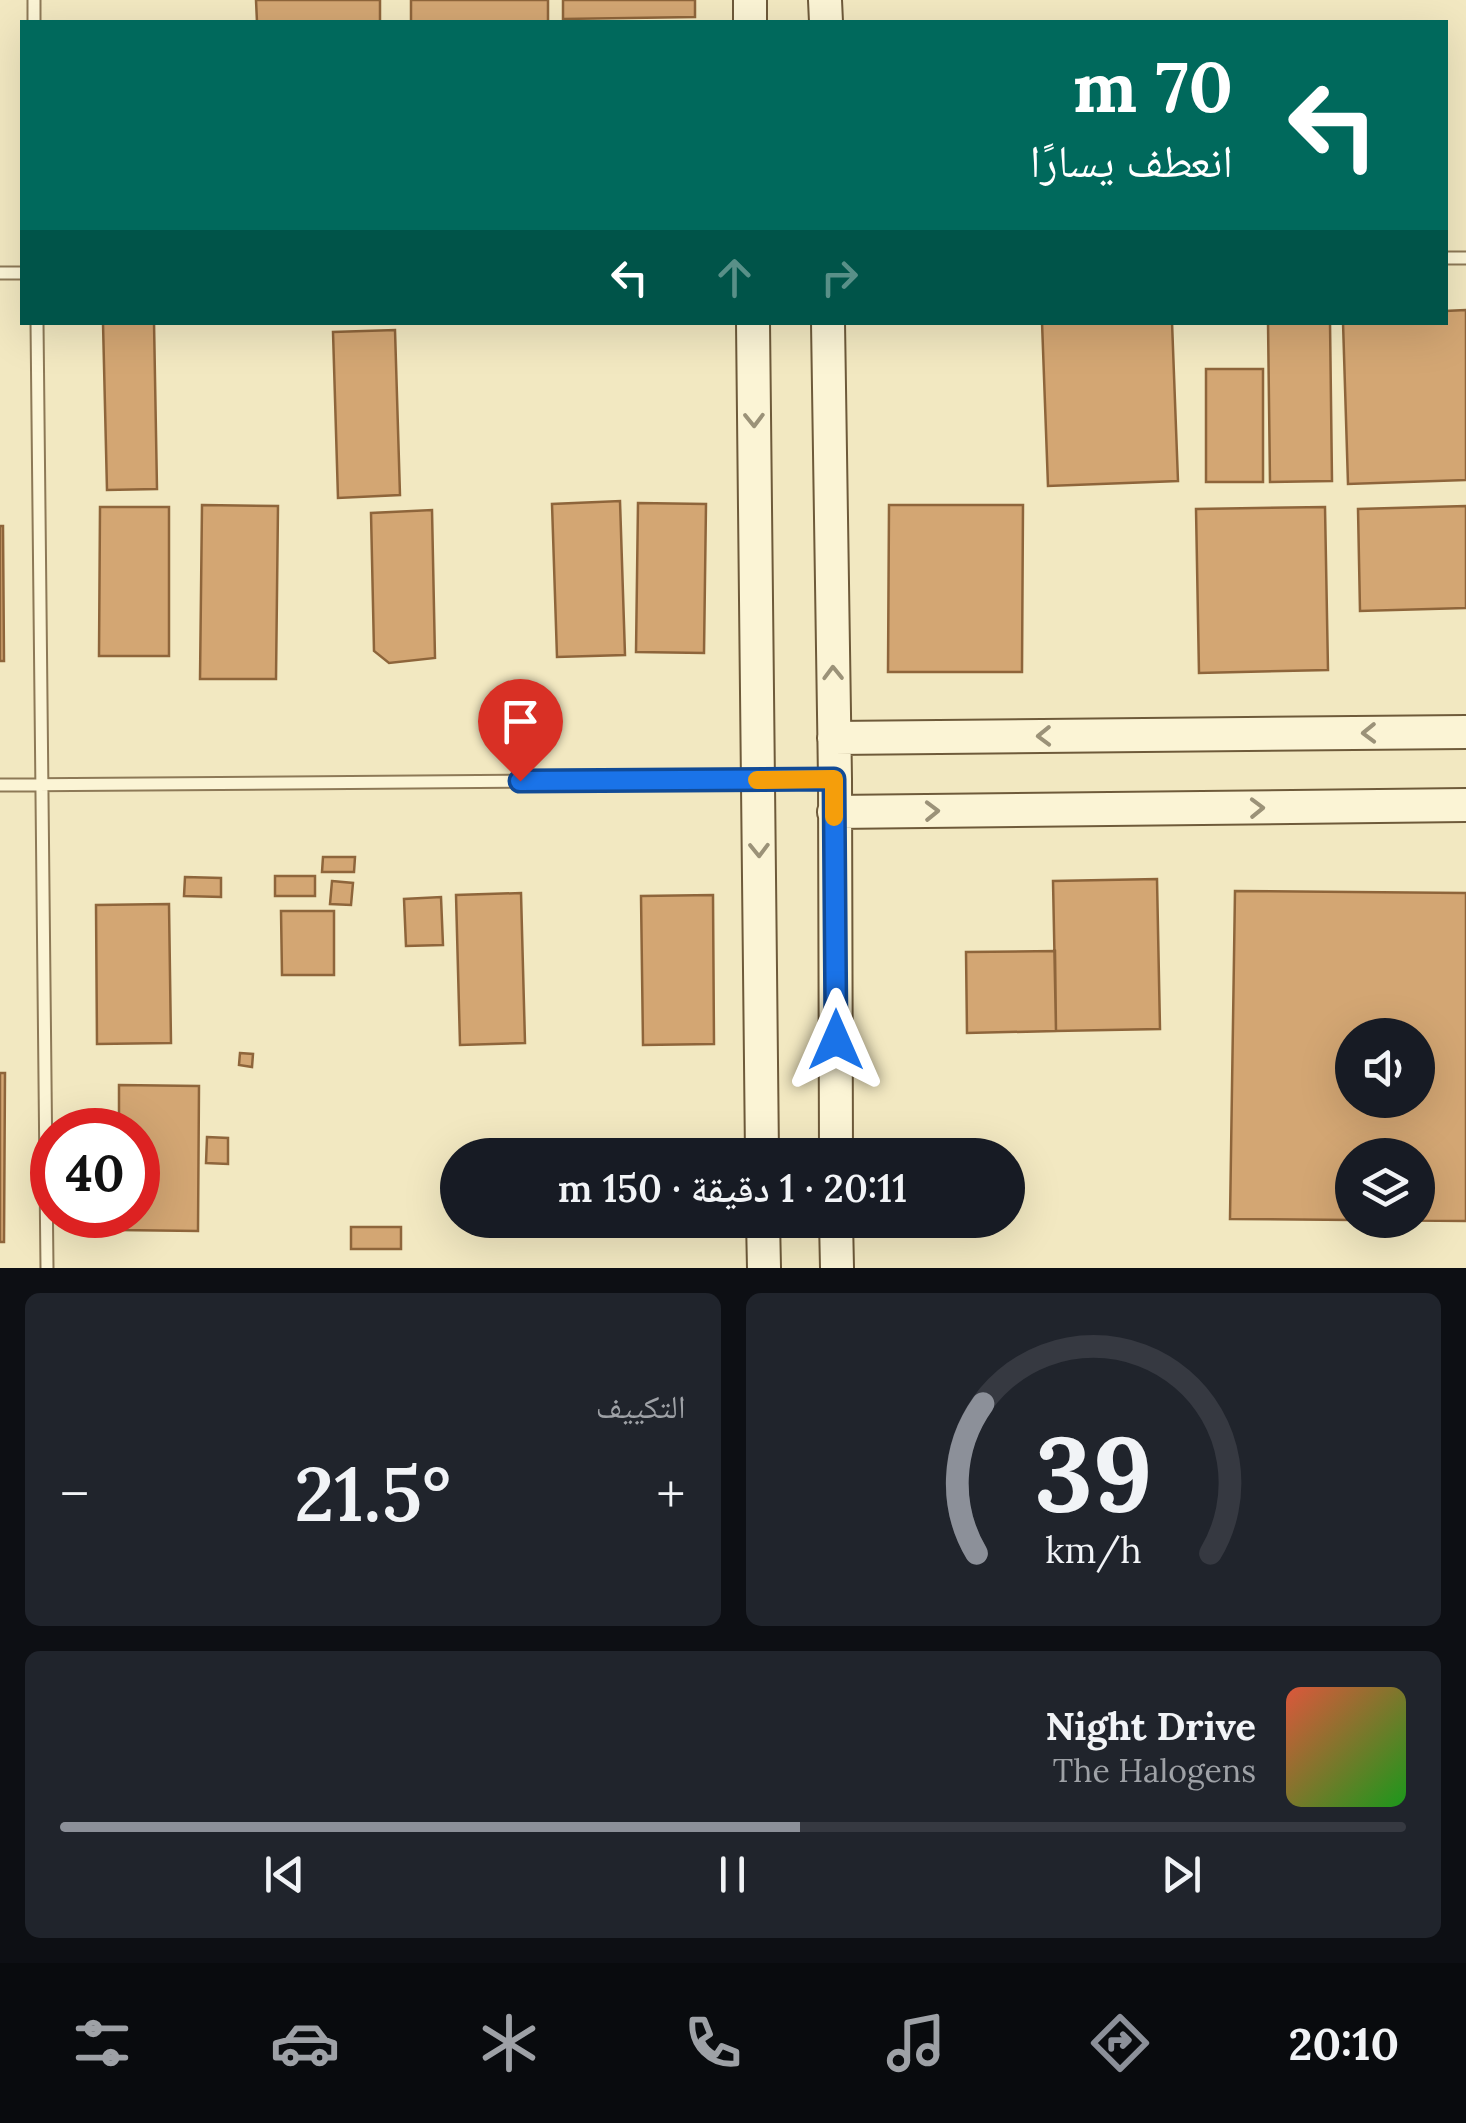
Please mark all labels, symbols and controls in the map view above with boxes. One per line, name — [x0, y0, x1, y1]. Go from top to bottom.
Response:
text: 70 m — [1073, 42, 1233, 131]
icon: left — [1268, 60, 1398, 190]
text: انعطف يسارًا — [1030, 132, 1233, 189]
icon: left — [602, 250, 657, 305]
icon: ahead — [707, 250, 762, 305]
icon: right — [812, 250, 867, 305]
one-way arrow — [744, 412, 765, 428]
one-way arrow — [822, 664, 844, 680]
pin — [478, 679, 563, 782]
icon: arrive — [493, 694, 548, 749]
one-way arrow — [1360, 722, 1376, 744]
one-way arrow — [1035, 725, 1050, 747]
one-way arrow — [1249, 797, 1265, 818]
one-way arrow — [924, 800, 940, 822]
one-way arrow — [748, 842, 770, 858]
position arrow — [784, 988, 888, 1092]
map controls — [1335, 1018, 1435, 1238]
button: sound — [1335, 1018, 1435, 1118]
speed limit sign: 40 — [30, 1108, 160, 1238]
button: layers — [1335, 1138, 1435, 1238]
text: 20:11 · 1 دقيقة · 150 m — [558, 1164, 907, 1212]
text: التكييف — [596, 1386, 686, 1427]
text: 39 — [1034, 1406, 1152, 1539]
text: 21.5° — [294, 1446, 451, 1542]
text: − — [60, 1459, 89, 1529]
text: + — [656, 1459, 685, 1529]
text: km/h — [1045, 1527, 1142, 1573]
text: Night Drive — [1045, 1702, 1256, 1750]
text: The Halogens — [1053, 1750, 1256, 1791]
icon: previous — [257, 1847, 312, 1902]
icon: pause — [705, 1847, 760, 1902]
icon: next — [1154, 1847, 1209, 1902]
icon: filters — [67, 2008, 137, 2078]
icon: car — [270, 2008, 340, 2078]
icon: climate — [474, 2008, 544, 2078]
icon: phone — [678, 2008, 748, 2078]
icon: music — [881, 2008, 951, 2078]
icon: directions — [1085, 2008, 1155, 2078]
text: 20:10 — [1288, 2015, 1399, 2072]

